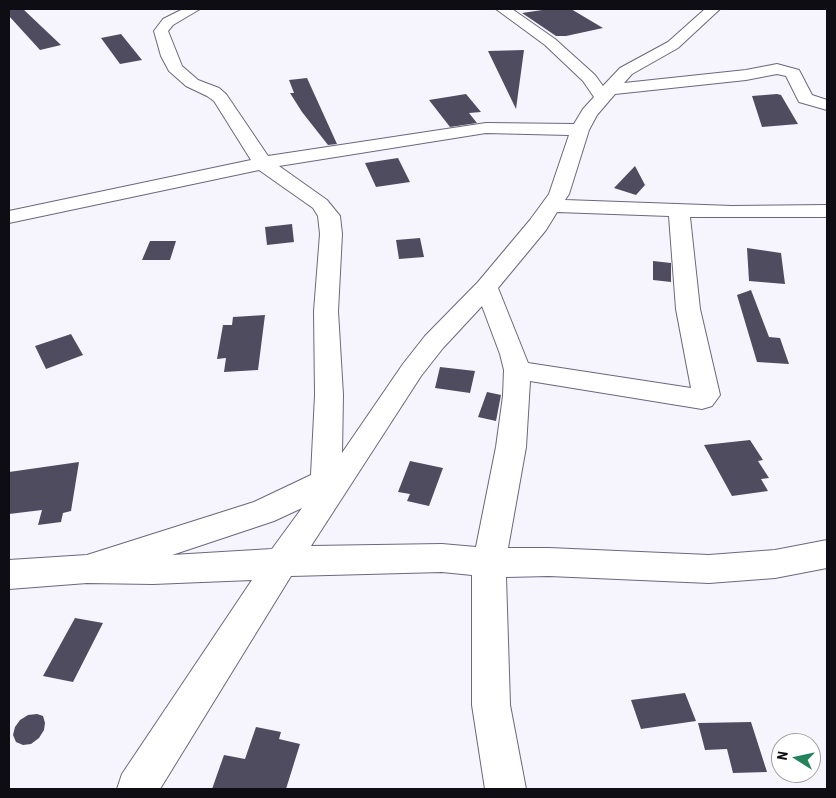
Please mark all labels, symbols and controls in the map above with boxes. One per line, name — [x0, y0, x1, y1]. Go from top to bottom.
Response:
north arrow — [771, 733, 821, 783]
text: N — [774, 750, 791, 761]

